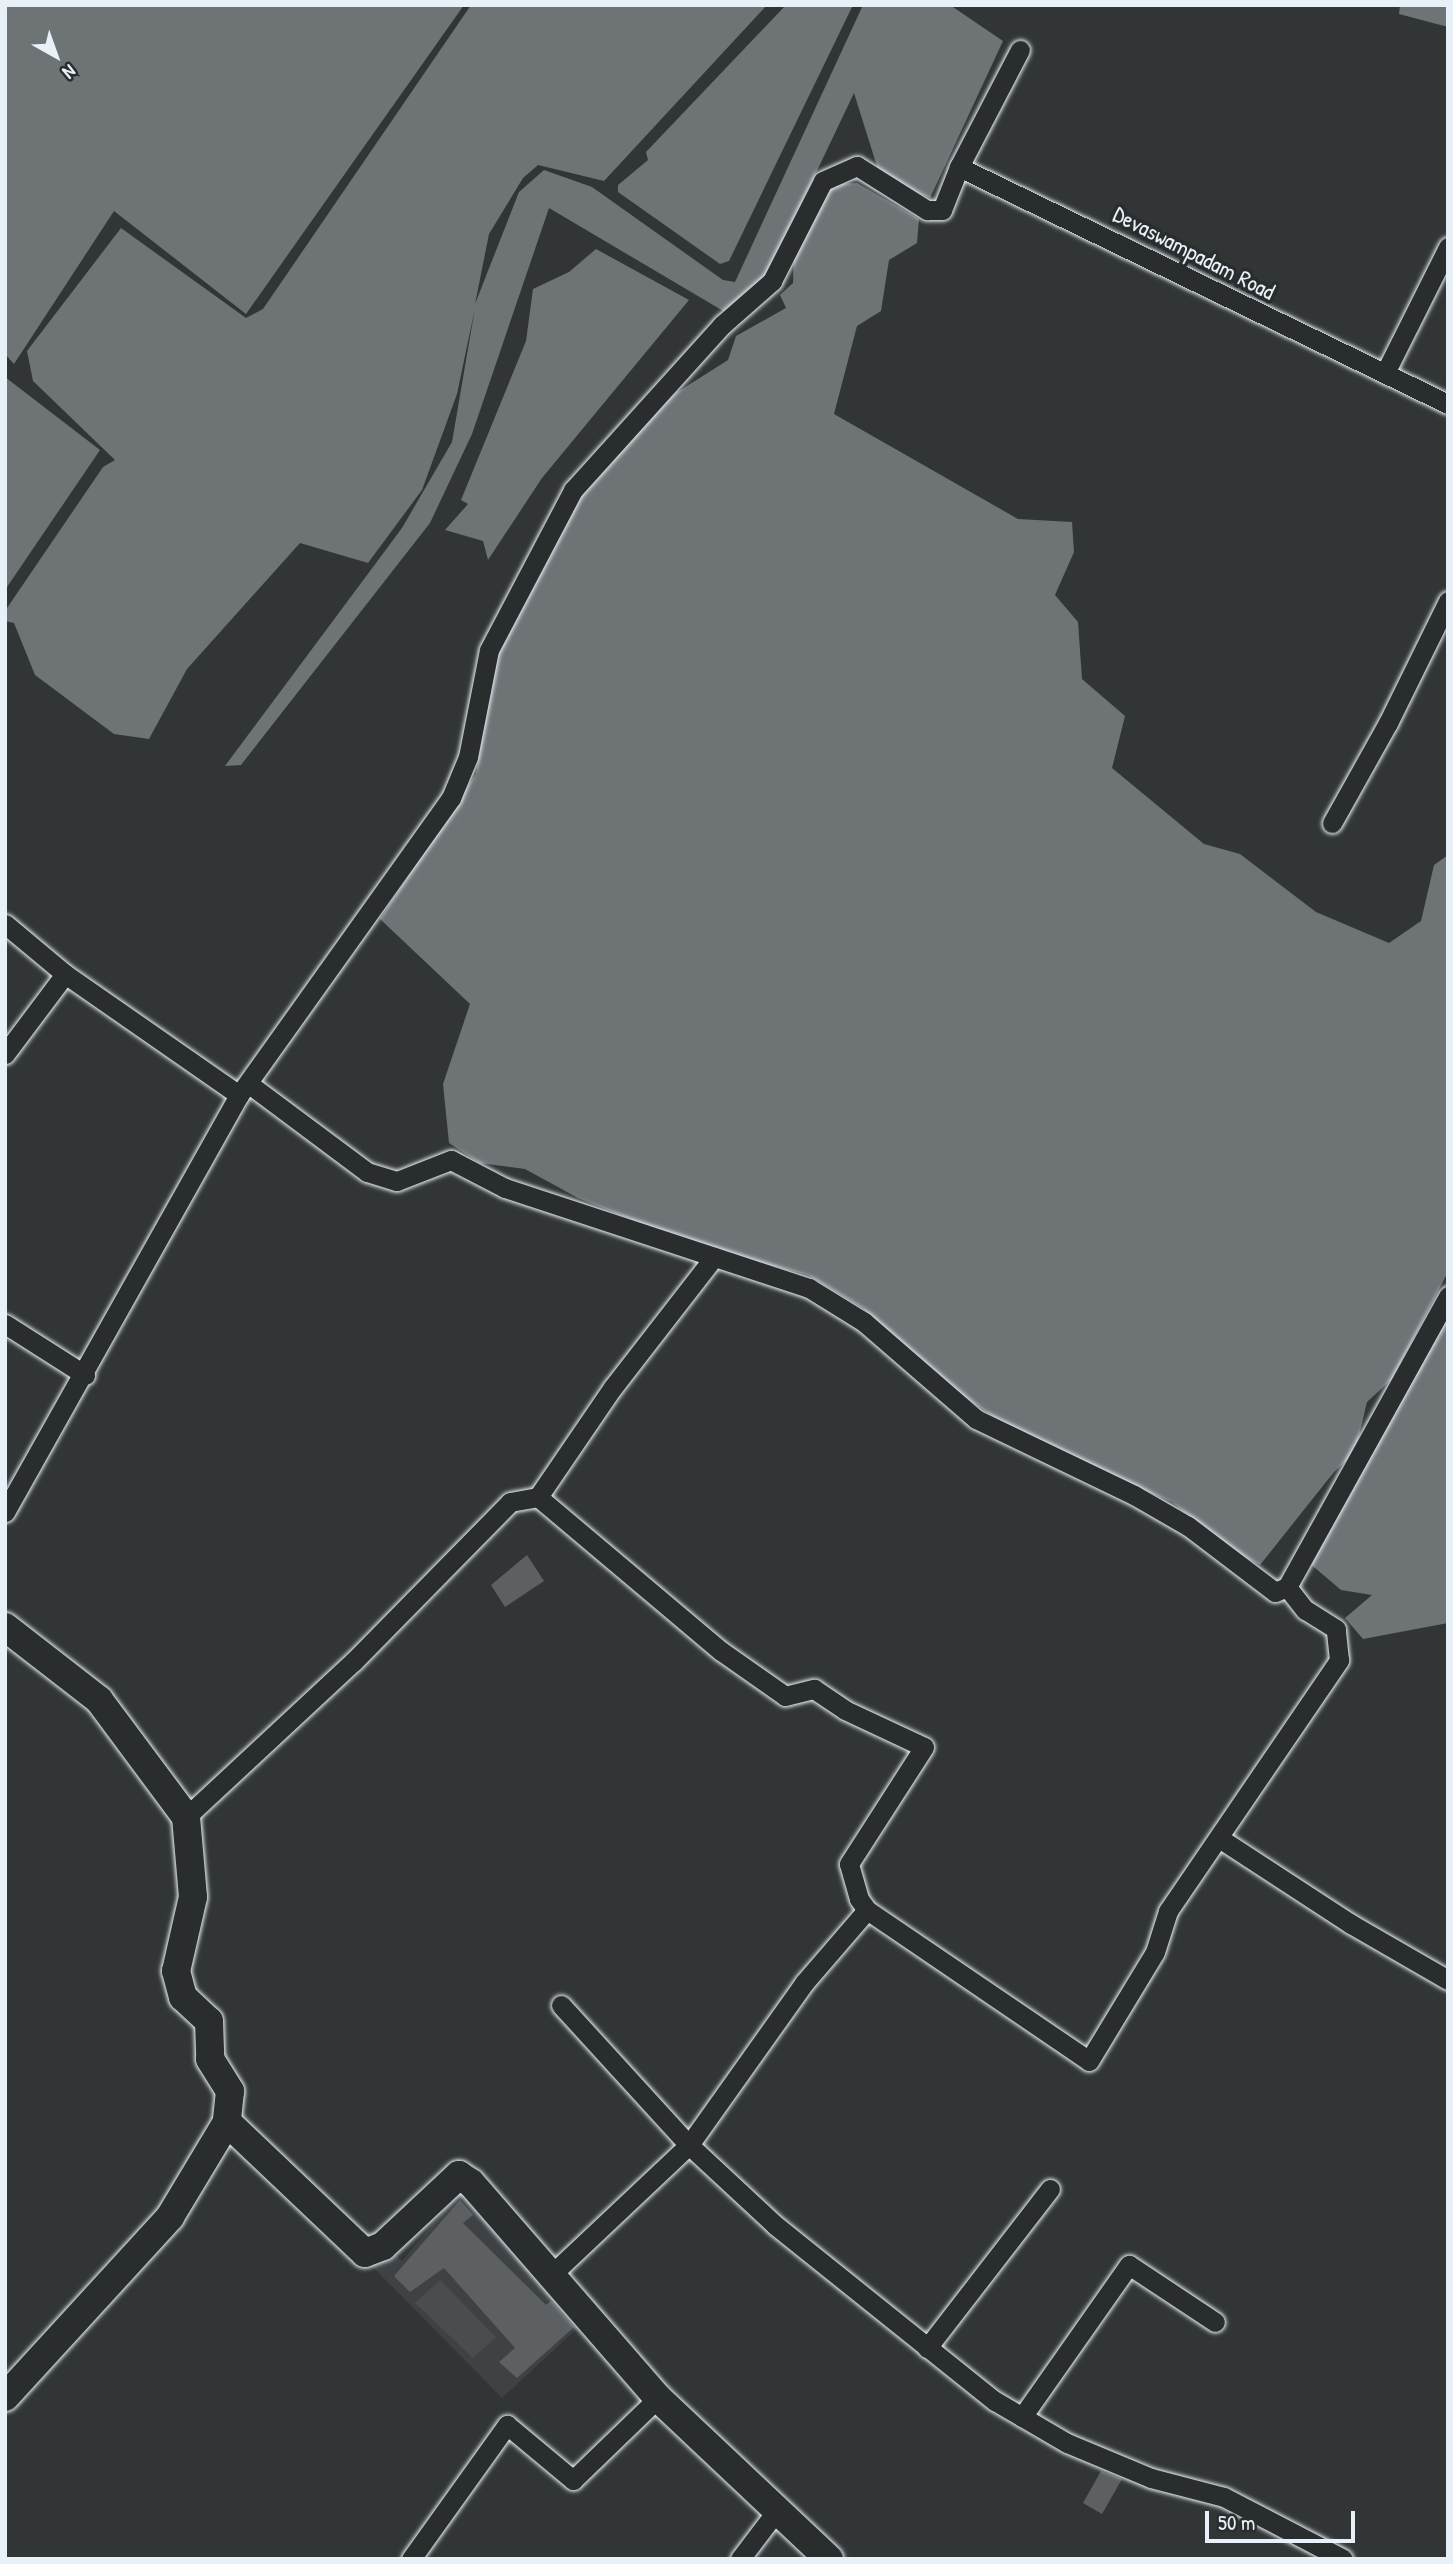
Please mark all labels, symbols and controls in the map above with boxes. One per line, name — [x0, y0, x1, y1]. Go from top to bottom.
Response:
north arrow — [21, 21, 91, 91]
text: N — [57, 59, 82, 85]
street label: Devaswampadam Road — [1108, 200, 1280, 306]
scale bar — [1208, 2498, 1358, 2542]
text: 50 m — [1218, 2508, 1255, 2537]

